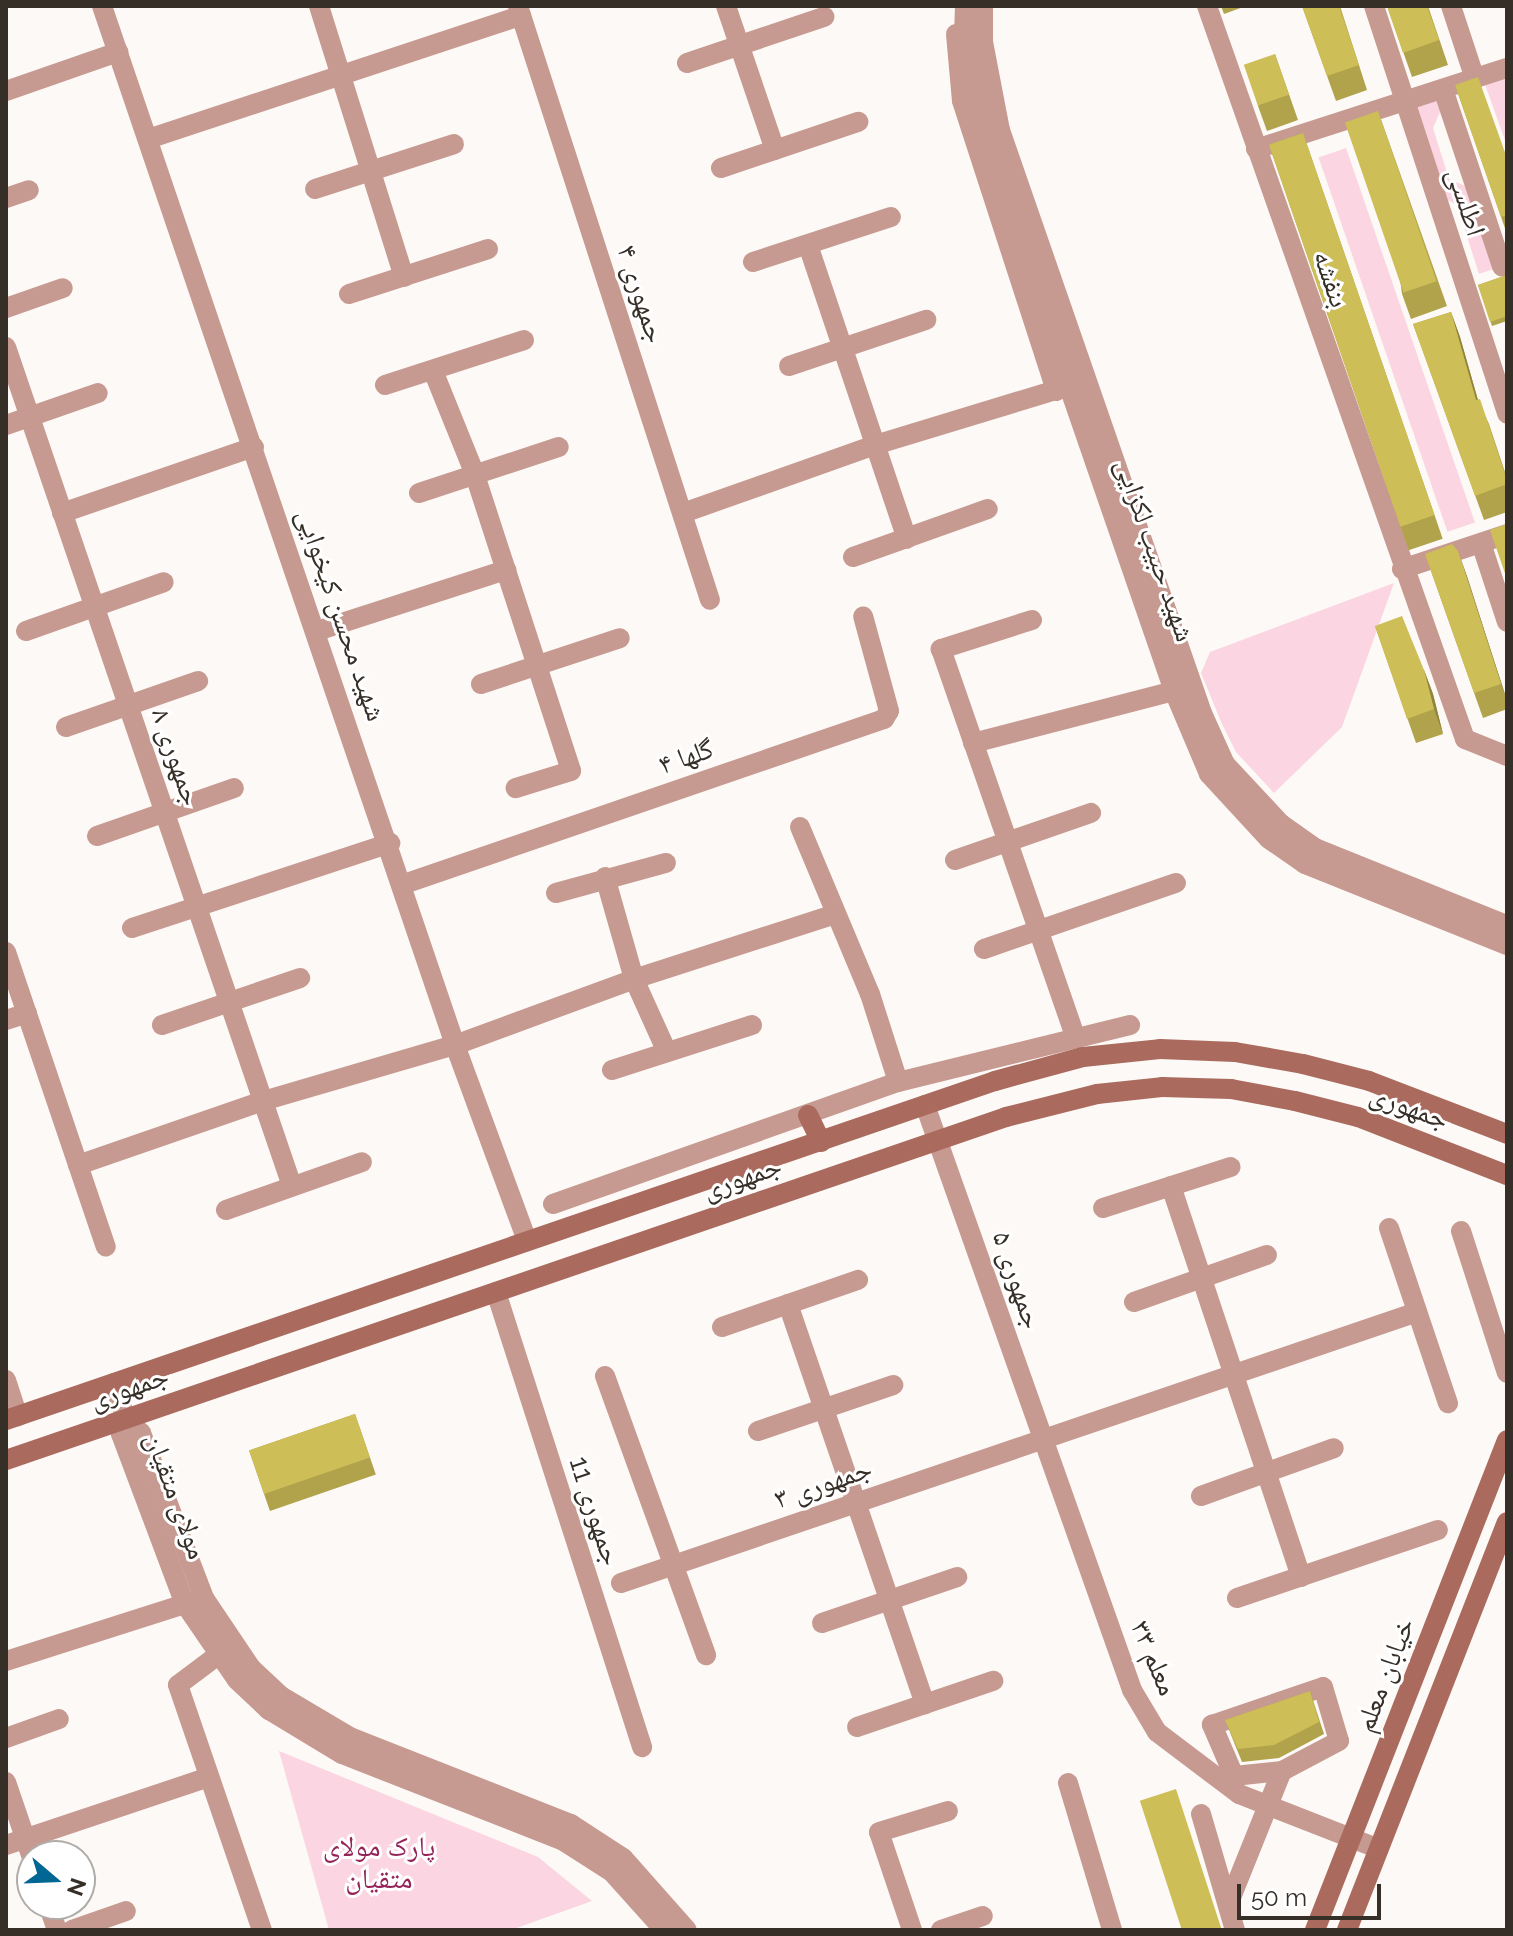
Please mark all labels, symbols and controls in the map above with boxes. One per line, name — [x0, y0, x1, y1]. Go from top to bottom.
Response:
street label: اطلسی — [1439, 164, 1493, 240]
street label: جمهوری ۴ — [609, 241, 673, 347]
street label: بنفشه — [1306, 246, 1356, 312]
street label: شهید حبیب لکزایی — [1108, 454, 1202, 646]
street label: شهید محسن کیخوایی — [289, 505, 393, 725]
street label: جمهوری ۸ — [144, 704, 208, 810]
street label: گلها ۴ — [654, 732, 718, 782]
street label: جمهوری — [1365, 1077, 1453, 1137]
street label: جمهوری — [698, 1149, 786, 1207]
street label: جمهوری ۵ — [985, 1227, 1049, 1333]
street label: جمهوری — [85, 1359, 173, 1417]
street label: مولای متقیان — [138, 1428, 214, 1564]
street label: جمهوری 11 — [562, 1452, 628, 1570]
street label: جمهوری ۳ — [770, 1452, 876, 1516]
street label: خیابان معلم — [1348, 1613, 1422, 1737]
street label: معلم ۳۳ — [1123, 1615, 1185, 1701]
park label: پارک مولای متقیان — [323, 1830, 435, 1896]
north arrow — [16, 1840, 96, 1920]
scale bar — [1241, 1868, 1385, 1918]
text: N — [62, 1875, 92, 1899]
text: 50 m — [1251, 1883, 1307, 1912]

